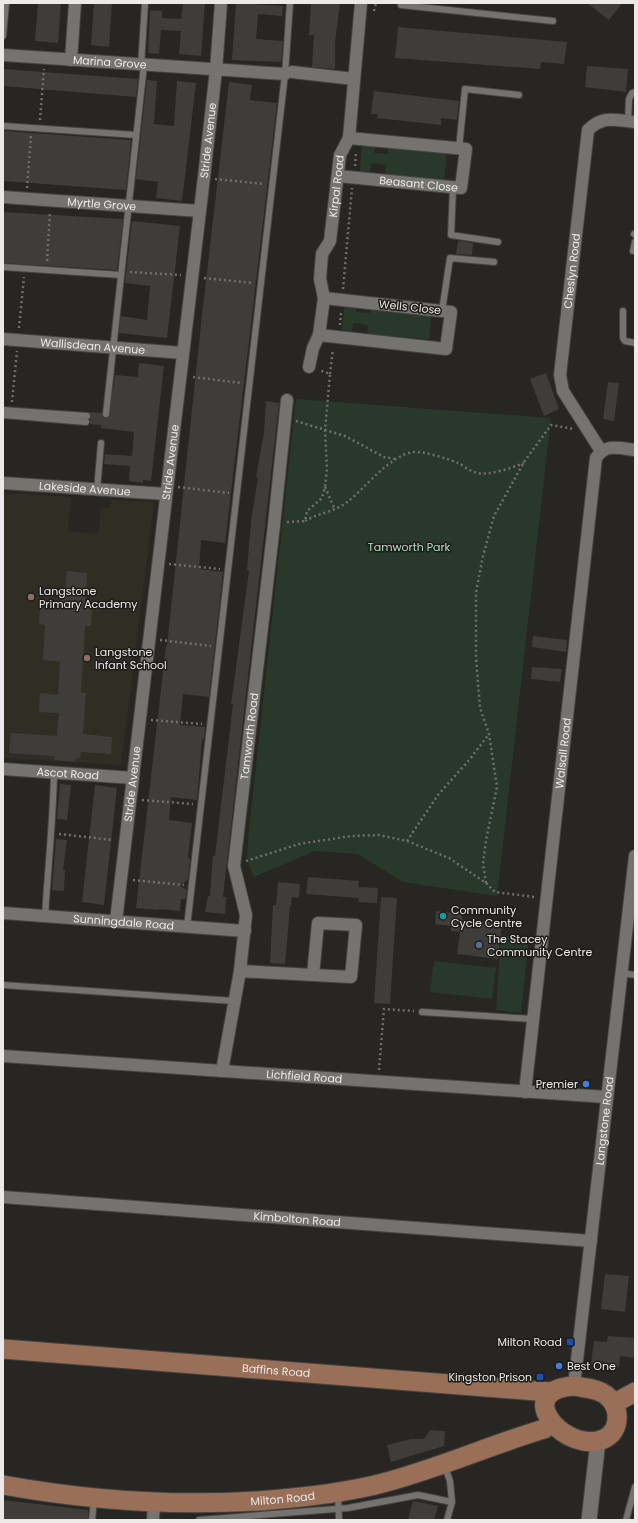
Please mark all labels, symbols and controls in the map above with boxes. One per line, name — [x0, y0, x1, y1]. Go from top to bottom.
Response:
street label: Marina Grove — [72, 52, 147, 73]
street label: Stride Avenue — [196, 102, 220, 179]
street label: Kirpal Road — [325, 154, 348, 218]
street label: Beasant Close — [379, 172, 459, 196]
street label: Myrtle Grove — [67, 194, 137, 214]
street label: Cheslyn Road — [560, 232, 584, 309]
street label: Wells Close — [378, 296, 442, 318]
street label: Wallisdean Avenue — [40, 334, 146, 358]
street label: Stride Avenue — [158, 423, 183, 501]
street label: Lakeside Avenue — [39, 477, 131, 500]
park label: Tamworth Park — [368, 539, 451, 555]
place label: Langstone Primary Academy — [39, 583, 138, 612]
marker: Langstone Primary Academy — [26, 592, 36, 602]
place label: Langstone Infant School — [95, 644, 167, 673]
marker: Langstone Infant School — [82, 653, 92, 663]
street label: Tamworth Road — [236, 692, 262, 781]
street label: Walsall Road — [551, 717, 575, 789]
street label: Stride Avenue — [120, 745, 145, 823]
street label: Ascot Road — [36, 763, 100, 784]
place label: Community Cycle Centre — [451, 902, 522, 931]
street label: Sunningdale Road — [73, 910, 175, 934]
marker: Community Cycle Centre — [438, 911, 448, 921]
place label: The Stacey Community Centre — [487, 931, 593, 960]
marker: The Stacey Community Centre — [474, 940, 484, 950]
street label: Lichfield Road — [266, 1066, 343, 1087]
place label: Premier — [536, 1076, 578, 1092]
street label: Langstone Road — [591, 1076, 618, 1166]
marker: Premier — [581, 1079, 591, 1089]
street label: Kimbolton Road — [253, 1208, 341, 1230]
place label: Milton Road — [497, 1334, 562, 1350]
marker: Milton Road — [565, 1337, 575, 1347]
place label: Best One — [567, 1358, 616, 1374]
street label: Baffins Road — [241, 1360, 311, 1381]
marker: Best One — [554, 1361, 564, 1371]
place label: Kingston Prison — [448, 1369, 532, 1385]
marker: Kingston Prison — [535, 1372, 545, 1382]
street label: Milton Road — [250, 1488, 316, 1509]

